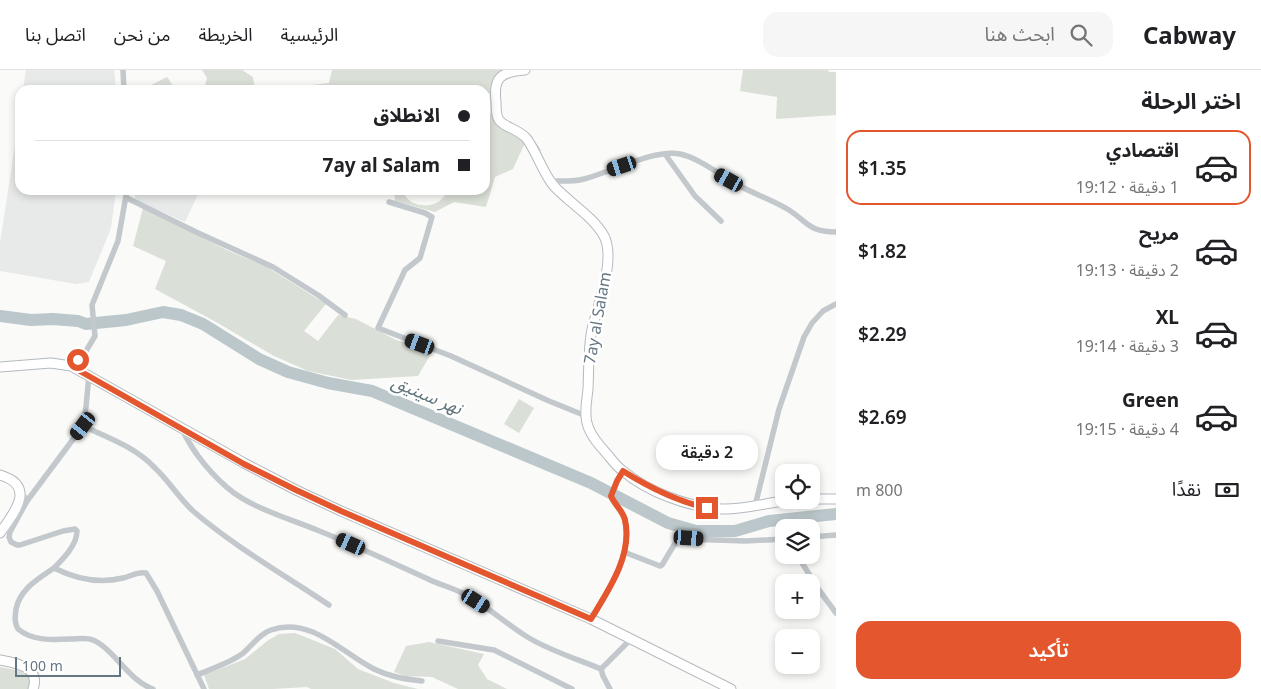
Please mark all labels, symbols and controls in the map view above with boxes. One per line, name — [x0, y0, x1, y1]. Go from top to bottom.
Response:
search box — [763, 12, 1113, 57]
text: Cabway — [1143, 18, 1236, 51]
text: ابحث هنا — [984, 21, 1055, 47]
icon: search — [1067, 21, 1095, 49]
text: اتصل بنا — [25, 22, 86, 46]
text: من نحن — [114, 22, 171, 46]
text: الخريطة — [199, 22, 252, 46]
text: الرئيسية — [280, 22, 338, 46]
text: اختر الرحلة — [1141, 85, 1241, 115]
text: الانطلاق — [374, 102, 440, 128]
text: اقتصادي — [1106, 137, 1179, 163]
icon: car — [1194, 145, 1239, 190]
text: 7ay al Salam — [323, 152, 440, 178]
car — [605, 154, 638, 178]
text: $1.35 — [858, 155, 907, 181]
car — [712, 166, 745, 194]
text: 1 دقيقة · 19:12 — [1076, 176, 1179, 198]
text: مريح — [1139, 220, 1179, 246]
icon: car — [1194, 228, 1239, 273]
text: $1.82 — [858, 238, 907, 264]
text: 2 دقيقة · 19:13 — [1076, 259, 1179, 281]
street label: 7ay al Salam — [578, 270, 616, 366]
text: XL — [1156, 304, 1179, 330]
icon: car — [1194, 311, 1239, 356]
text: $2.29 — [858, 321, 907, 347]
car — [403, 332, 436, 356]
text: 3 دقيقة · 19:14 — [1076, 335, 1179, 357]
route start — [67, 349, 89, 371]
water label: نهر سينيق — [389, 369, 468, 420]
text: Green — [1122, 387, 1179, 413]
icon: car — [1194, 394, 1239, 439]
text: $2.69 — [858, 404, 907, 430]
car — [67, 410, 98, 442]
text: 4 دقيقة · 19:15 — [1076, 418, 1179, 440]
callout: 2 دقيقة — [656, 436, 758, 470]
text: 2 دقيقة — [681, 441, 733, 463]
map controls — [775, 464, 820, 674]
button: locate — [775, 464, 820, 509]
text: نقدًا — [1172, 476, 1201, 502]
icon: cash — [1213, 476, 1241, 504]
text: 800 m — [856, 479, 903, 501]
route end — [696, 497, 718, 519]
button: layers — [775, 519, 820, 564]
car — [673, 529, 704, 547]
car — [334, 531, 367, 557]
button: + — [775, 574, 820, 619]
car — [459, 587, 492, 615]
button: تأكيد — [856, 621, 1241, 679]
button: − — [775, 629, 820, 674]
scale bar — [15, 654, 121, 677]
text: 100 m — [22, 656, 63, 675]

